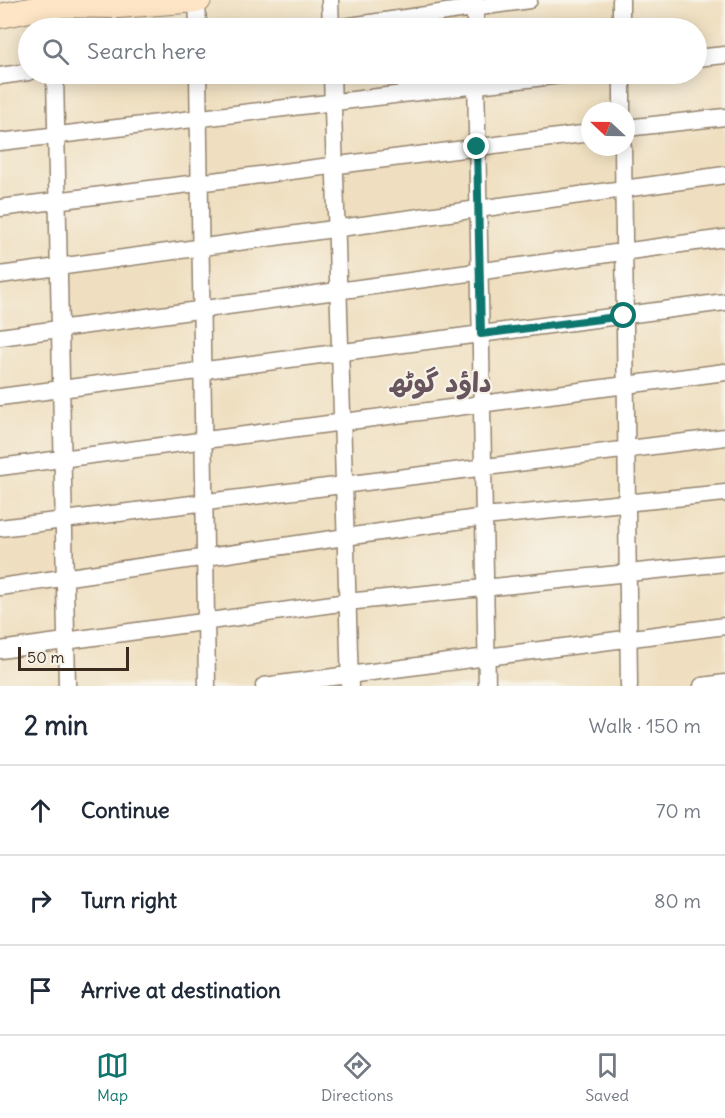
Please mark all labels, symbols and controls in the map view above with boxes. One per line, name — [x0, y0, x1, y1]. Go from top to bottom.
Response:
search box — [18, 18, 707, 84]
icon: search — [39, 35, 72, 68]
text: Search here — [87, 37, 206, 65]
north arrow — [581, 102, 635, 156]
route end — [463, 133, 489, 159]
route start — [610, 302, 636, 328]
district label: داؤد گوٹھ — [388, 365, 492, 400]
scale bar — [18, 644, 129, 672]
text: 50 m — [27, 647, 65, 667]
text: 2 min — [24, 709, 88, 742]
text: Walk · 150 m — [589, 713, 701, 738]
icon: ahead — [24, 794, 57, 827]
text: Continue — [81, 796, 170, 824]
text: 70 m — [656, 798, 701, 823]
icon: right — [24, 884, 57, 917]
text: Turn right — [81, 886, 177, 914]
text: 80 m — [654, 888, 701, 913]
icon: arrive — [24, 974, 57, 1007]
text: Arrive at destination — [81, 976, 281, 1004]
tab: Map — [96, 1049, 129, 1105]
tab: Directions — [321, 1049, 393, 1105]
tab: Saved — [585, 1049, 629, 1105]

